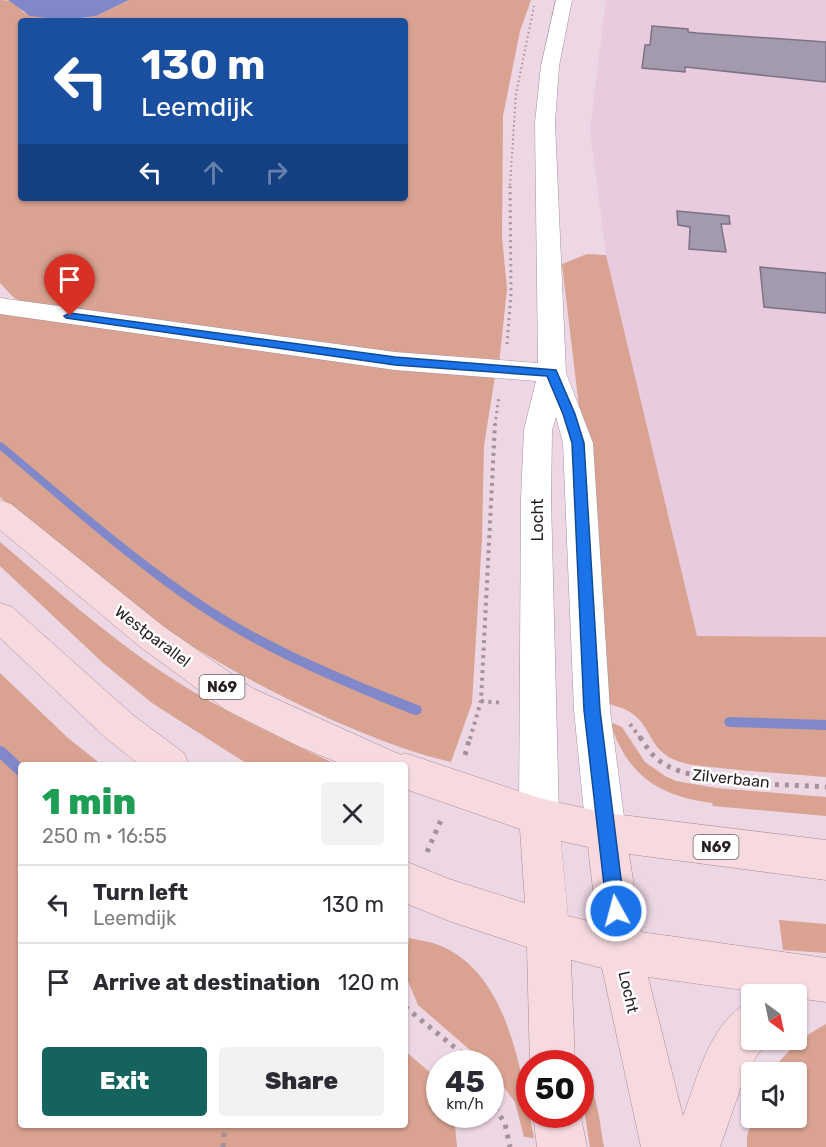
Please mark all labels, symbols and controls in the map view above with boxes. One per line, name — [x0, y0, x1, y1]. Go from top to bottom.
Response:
text: 130 m — [141, 40, 266, 90]
icon: left — [42, 42, 120, 120]
text: Leemdijk — [141, 91, 254, 123]
icon: left — [134, 156, 167, 189]
icon: ahead — [197, 156, 230, 189]
icon: right — [260, 156, 293, 189]
pin — [44, 254, 95, 316]
icon: arrive — [53, 263, 86, 296]
street label: Locht — [528, 499, 547, 541]
street label: Westparallel — [111, 602, 194, 671]
road number: N69 — [200, 675, 244, 699]
street label: Zilverbaan — [691, 765, 771, 792]
text: 1 min — [42, 780, 136, 823]
button: close — [321, 782, 384, 845]
text: 250 m · 16:55 — [42, 824, 167, 848]
road number: N69 — [694, 835, 738, 859]
text: Turn left — [93, 879, 188, 906]
position arrow — [584, 879, 648, 943]
icon: left — [42, 888, 75, 921]
text: 130 m — [322, 891, 384, 918]
text: Leemdijk — [93, 906, 176, 930]
icon: arrive — [42, 966, 75, 999]
text: Arrive at destination — [93, 969, 320, 996]
text: 120 m — [338, 969, 399, 996]
street label: Locht — [614, 969, 643, 1015]
north arrow — [741, 984, 807, 1050]
map controls — [741, 984, 807, 1128]
button: Exit — [42, 1047, 207, 1116]
button: Share — [219, 1047, 384, 1116]
speed limit sign: 50 — [516, 1050, 594, 1128]
button: sound — [741, 1062, 807, 1128]
text: 45 — [445, 1064, 485, 1100]
text: km/h — [446, 1095, 484, 1113]

